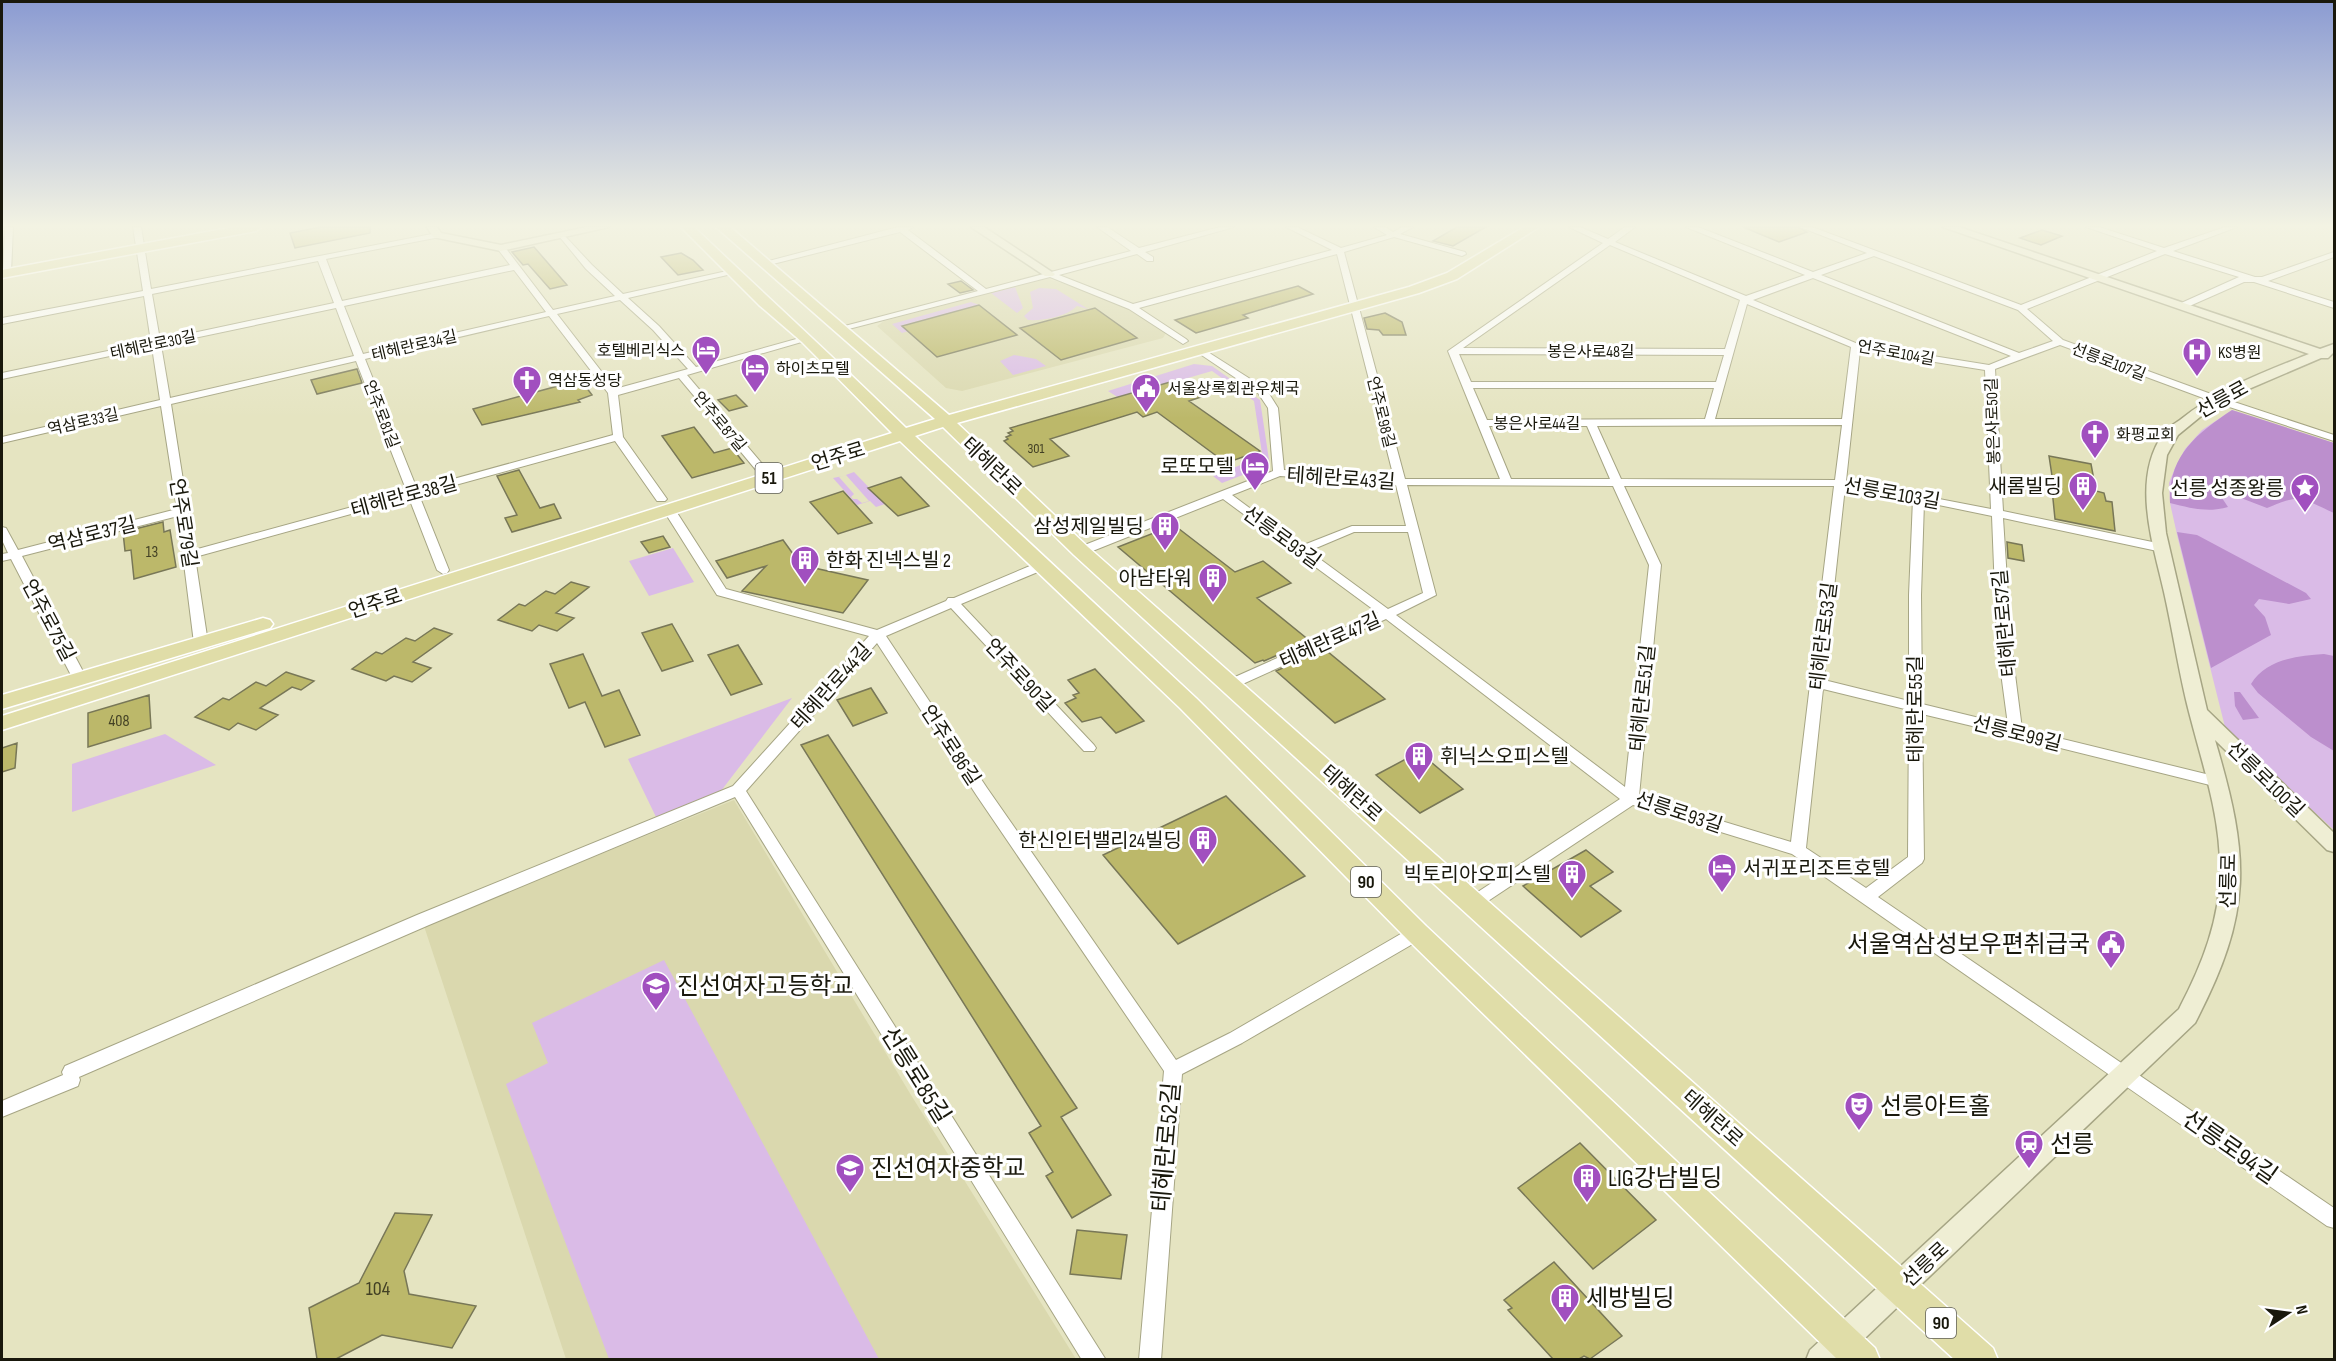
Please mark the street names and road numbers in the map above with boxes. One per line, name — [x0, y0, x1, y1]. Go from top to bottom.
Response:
street label: 테헤란로30길 — [109, 327, 198, 364]
street label: 테헤란로34길 — [370, 327, 459, 366]
street label: 언주로104길 — [1856, 337, 1936, 370]
street label: 선릉로107길 — [2069, 340, 2148, 385]
street label: 봉은사로48길 — [1547, 343, 1635, 362]
street label: 언주로98길 — [1362, 375, 1399, 450]
street label: 선릉로 — [2193, 376, 2252, 424]
street label: 봉은사로50길 — [1982, 377, 2005, 465]
street label: 언주로81길 — [359, 378, 402, 451]
street label: 언주로87길 — [688, 388, 749, 456]
street label: 역삼로33길 — [46, 405, 121, 440]
street label: 봉은사로44길 — [1493, 415, 1581, 434]
street label: 테헤란로 — [956, 433, 1026, 501]
street label: 언주로 — [808, 437, 868, 477]
road number: 51 — [756, 463, 782, 493]
street label: 테헤란로43길 — [1286, 463, 1396, 495]
street label: 테헤란로38길 — [348, 471, 460, 523]
street label: 선릉로103길 — [1842, 474, 1942, 514]
street label: 언주로79길 — [164, 477, 202, 570]
street label: 선릉로93길 — [1238, 501, 1325, 574]
street label: 역삼로37길 — [46, 512, 139, 557]
street label: 테헤란로57길 — [1988, 568, 2022, 678]
street label: 언주로75길 — [16, 575, 80, 666]
street label: 테헤란로53길 — [1805, 581, 1843, 691]
street label: 언주로 — [345, 584, 405, 624]
street label: 테헤란로47길 — [1276, 608, 1385, 674]
street label: 언주로90길 — [979, 634, 1059, 717]
street label: 테헤란로44길 — [786, 638, 877, 735]
street label: 테헤란로51길 — [1625, 644, 1661, 753]
street label: 테헤란로55길 — [1904, 655, 1928, 763]
street label: 언주로86길 — [915, 701, 985, 790]
street label: 선릉로99길 — [1970, 711, 2064, 757]
street label: 선릉로100길 — [2222, 737, 2309, 823]
street label: 테헤란로 — [1316, 760, 1387, 827]
street label: 선릉로93길 — [1632, 788, 1726, 838]
street label: 선릉로 — [2217, 853, 2241, 909]
road number: 90 — [1351, 867, 1381, 897]
street label: 선릉로85길 — [875, 1022, 957, 1129]
street label: 테헤란로52길 — [1146, 1081, 1187, 1213]
street label: 테헤란로 — [1677, 1085, 1748, 1152]
street label: 선릉로94길 — [2177, 1104, 2283, 1191]
street label: 선릉로 — [1897, 1237, 1954, 1292]
road number: 90 — [1926, 1308, 1956, 1338]

